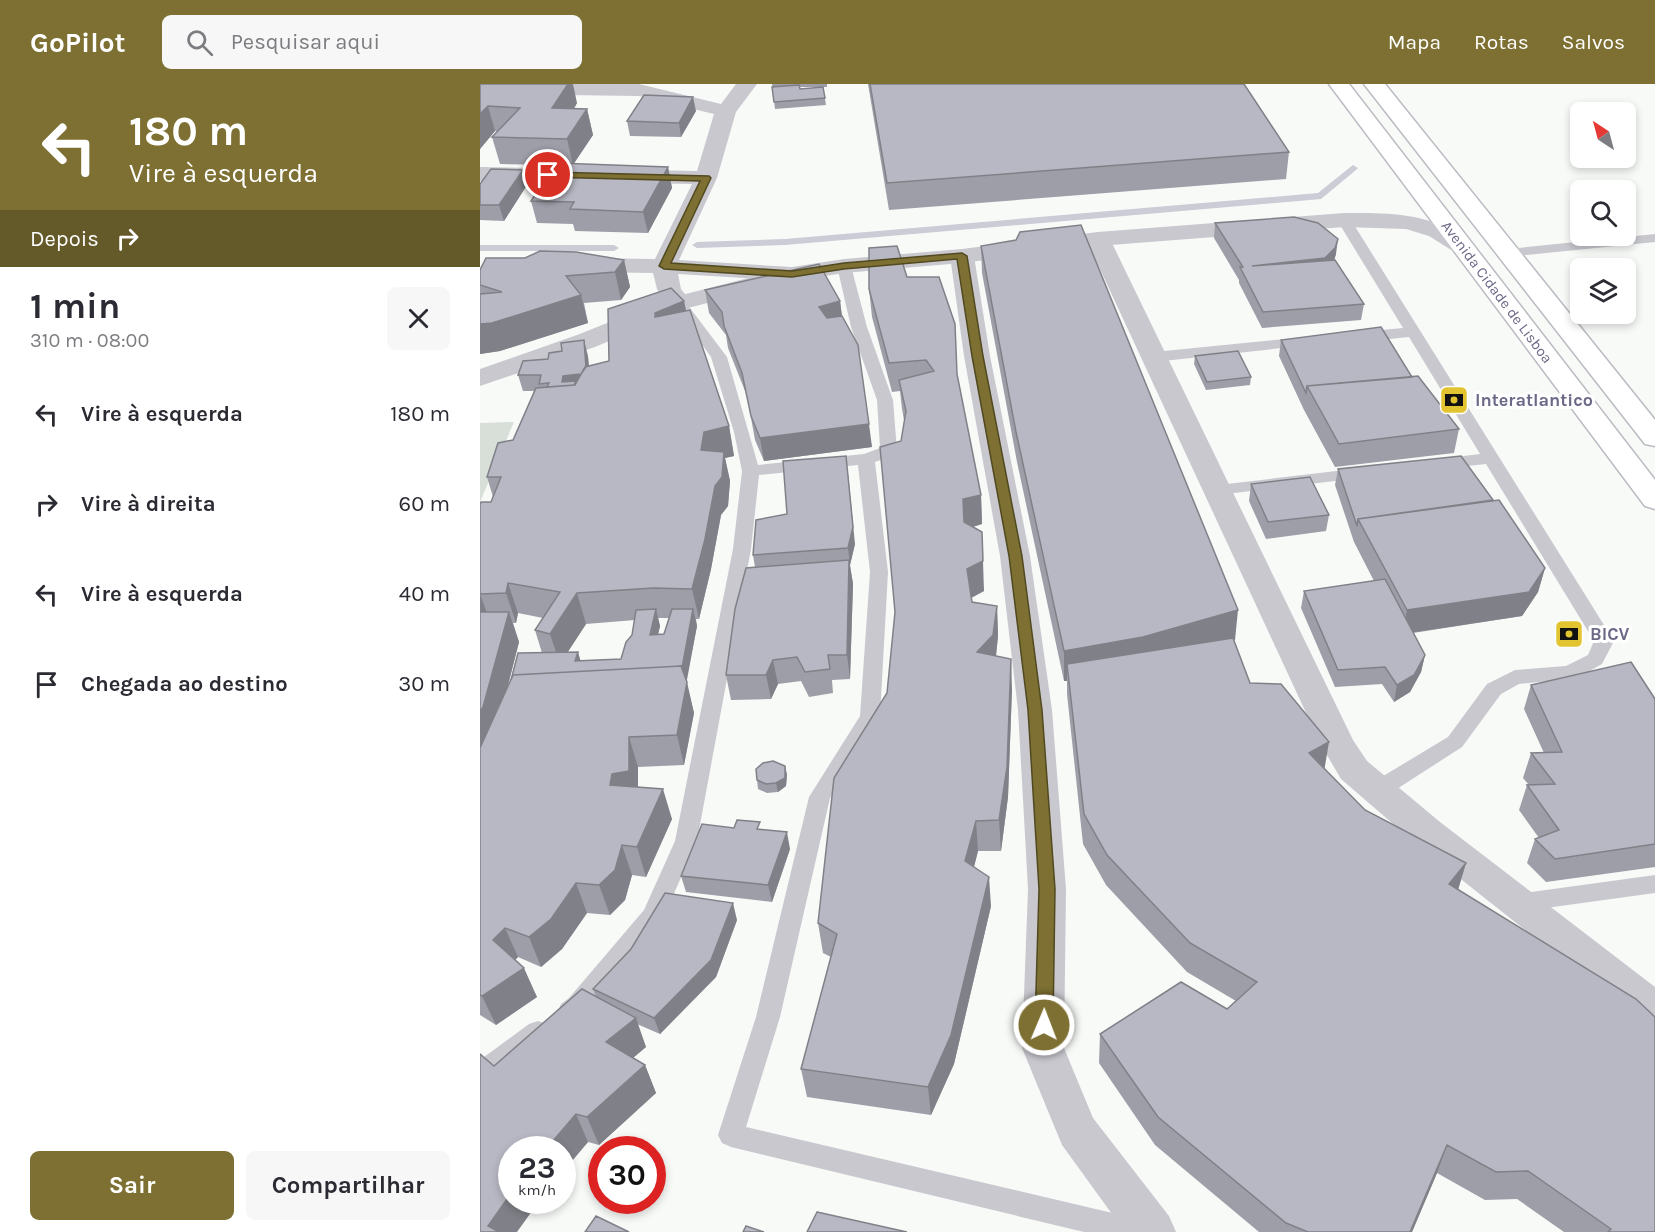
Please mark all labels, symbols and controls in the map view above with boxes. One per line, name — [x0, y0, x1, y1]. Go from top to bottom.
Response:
search box — [162, 15, 582, 69]
text: GoPilot — [30, 26, 126, 59]
icon: search — [183, 26, 216, 59]
text: Pesquisar aqui — [231, 29, 380, 55]
text: Mapa — [1388, 30, 1441, 54]
text: Rotas — [1474, 30, 1529, 54]
text: Salvos — [1562, 30, 1625, 54]
north arrow — [1570, 102, 1636, 168]
map controls — [1570, 102, 1636, 324]
text: 180 m — [129, 106, 248, 156]
icon: left — [30, 108, 108, 186]
pin — [522, 149, 573, 200]
text: Vire à esquerda — [129, 157, 318, 189]
icon: arrive — [531, 158, 564, 191]
button: search — [1570, 180, 1636, 246]
street label: Avenida Cidade de Lisboa — [1438, 217, 1556, 367]
icon: right — [111, 222, 144, 255]
text: Depois — [30, 226, 99, 252]
button: layers — [1570, 258, 1636, 324]
text: 1 min — [30, 285, 120, 327]
button: close — [387, 287, 450, 350]
text: 310 m · 08:00 — [30, 329, 149, 352]
bank icon: Interatlantico — [1438, 384, 1470, 416]
place label: Interatlantico — [1475, 389, 1593, 411]
icon: left — [30, 398, 63, 431]
text: Vire à esquerda — [81, 401, 243, 427]
text: 180 m — [390, 401, 450, 427]
icon: right — [30, 488, 63, 521]
text: Vire à direita — [81, 491, 216, 517]
text: 60 m — [399, 491, 450, 517]
icon: left — [30, 578, 63, 611]
text: Vire à esquerda — [81, 581, 243, 607]
text: 40 m — [399, 581, 450, 607]
bank icon: BICV — [1553, 618, 1585, 650]
place label: BICV — [1590, 623, 1630, 645]
icon: arrive — [30, 668, 63, 701]
text: Chegada ao destino — [81, 671, 288, 697]
text: 30 m — [398, 671, 450, 697]
position arrow — [1012, 993, 1076, 1057]
speed limit sign: 30 — [588, 1136, 666, 1214]
text: 23 — [519, 1150, 555, 1186]
button: Sair — [30, 1151, 234, 1220]
button: Compartilhar — [246, 1151, 450, 1220]
text: km/h — [518, 1181, 556, 1199]

